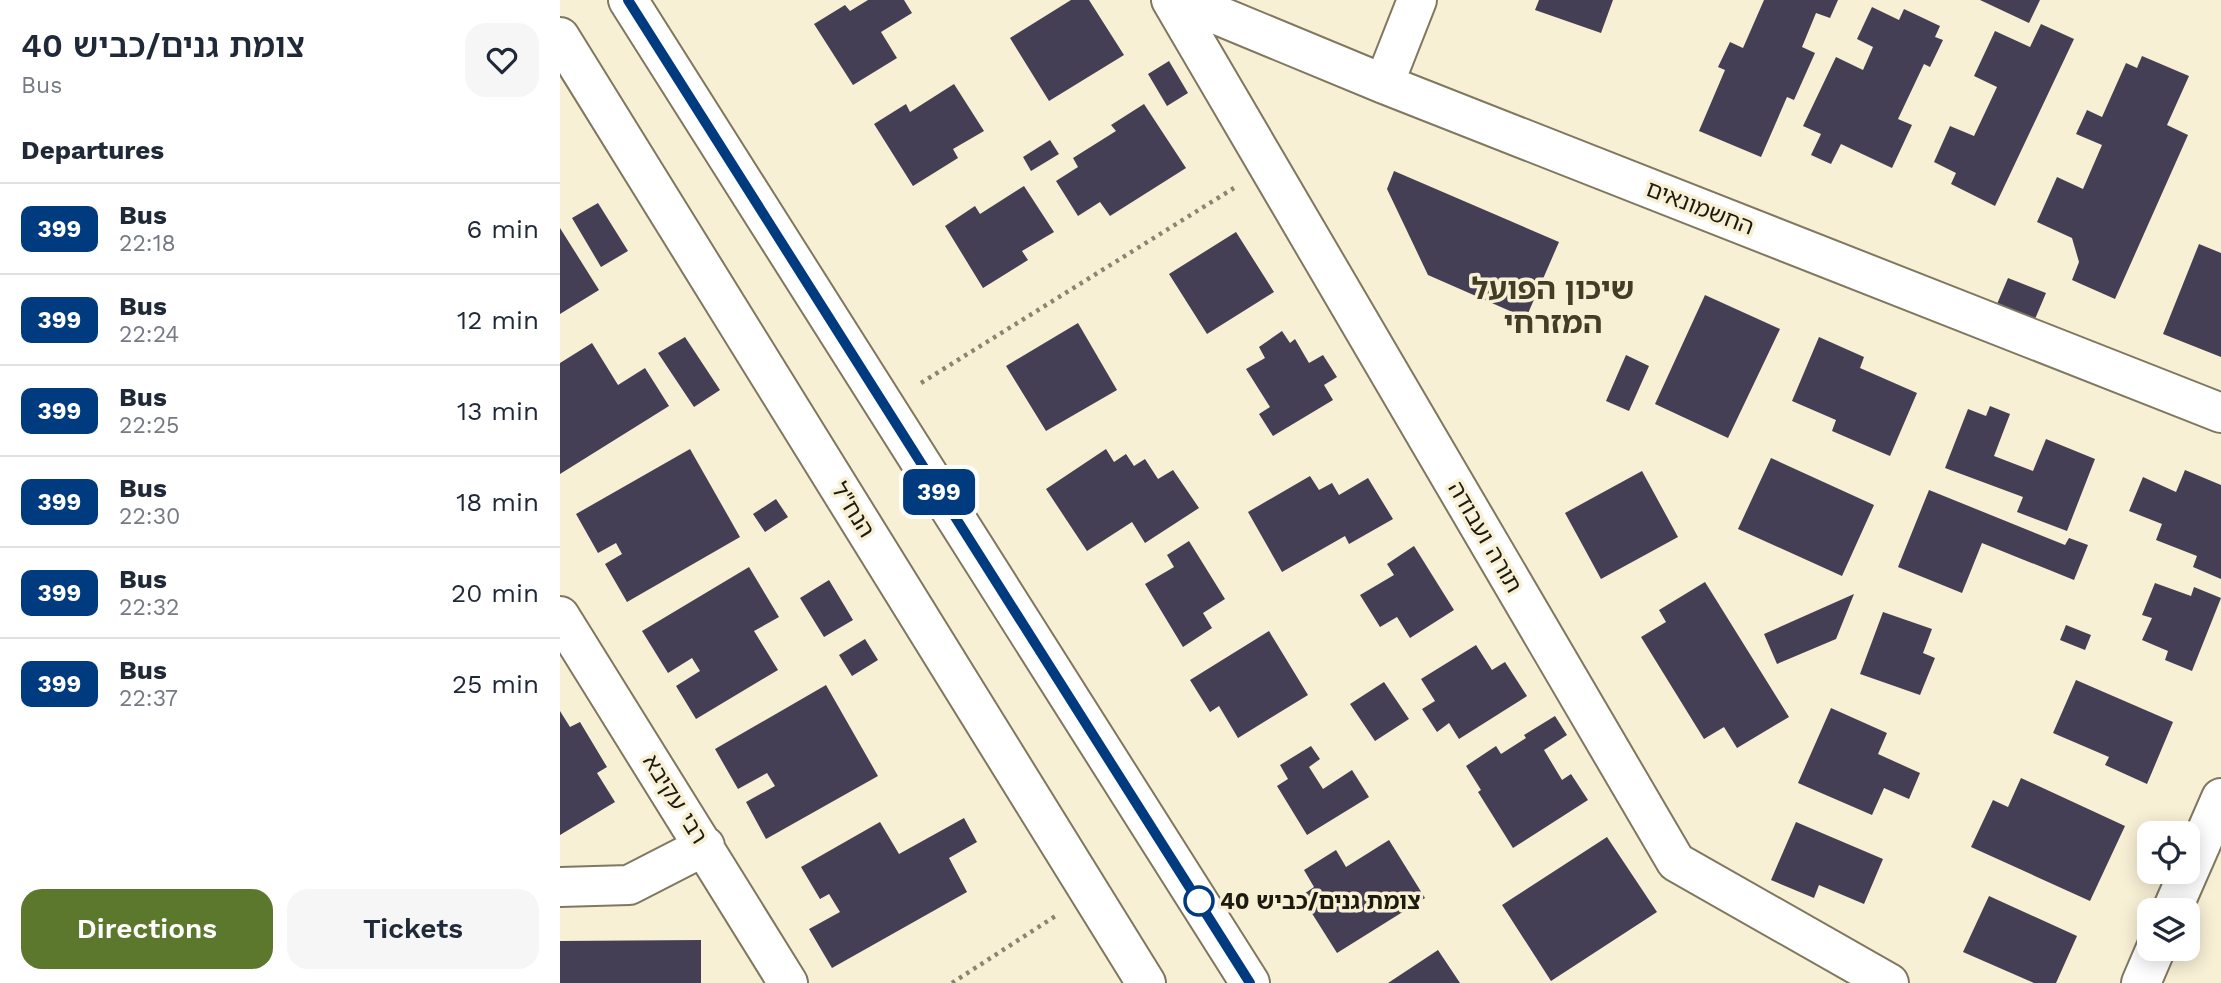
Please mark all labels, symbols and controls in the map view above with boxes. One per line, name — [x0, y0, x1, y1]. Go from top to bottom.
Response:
button: heart — [465, 23, 539, 97]
text: צומת גנים/כביש 40 — [21, 26, 305, 65]
text: Bus — [21, 72, 62, 99]
text: Departures — [21, 135, 164, 165]
street label: החשמונאים — [1642, 175, 1758, 241]
text: Bus — [119, 200, 167, 230]
text: 6 min — [467, 214, 539, 244]
text: 399 — [38, 215, 81, 243]
text: 22:18 — [119, 230, 176, 257]
district label: שיכון הפועל המזרחי — [1472, 271, 1634, 340]
text: Bus — [119, 291, 167, 321]
text: 12 min — [457, 305, 539, 335]
text: 399 — [38, 306, 81, 334]
text: 22:24 — [119, 321, 179, 348]
text: Bus — [119, 382, 167, 412]
text: 13 min — [457, 396, 539, 426]
text: 399 — [38, 397, 81, 425]
text: 22:25 — [119, 412, 179, 439]
line badge: 399 — [899, 469, 979, 515]
text: Bus — [119, 473, 167, 503]
street label: תורה ועבודה — [1442, 477, 1528, 597]
street label: הנח"ל — [826, 478, 880, 542]
text: 399 — [917, 478, 961, 506]
text: 18 min — [456, 487, 539, 517]
text: 399 — [38, 488, 81, 516]
text: 22:30 — [119, 503, 180, 530]
text: Bus — [119, 564, 167, 594]
text: 20 min — [451, 578, 539, 608]
text: 399 — [38, 579, 81, 607]
text: 22:32 — [119, 594, 179, 621]
text: Bus — [119, 655, 167, 685]
text: 25 min — [452, 669, 539, 699]
text: 399 — [38, 670, 81, 698]
text: 22:37 — [119, 685, 178, 712]
street label: רבי עקיבא — [637, 749, 713, 849]
map controls — [2137, 821, 2200, 961]
button: locate — [2137, 821, 2200, 884]
marker: צומת גנים/כביש 40 — [1184, 886, 1214, 916]
place label: צומת גנים/כביש 40 — [1220, 888, 1421, 915]
button: Directions — [21, 889, 273, 969]
button: Tickets — [287, 889, 539, 969]
button: layers — [2137, 898, 2200, 961]

